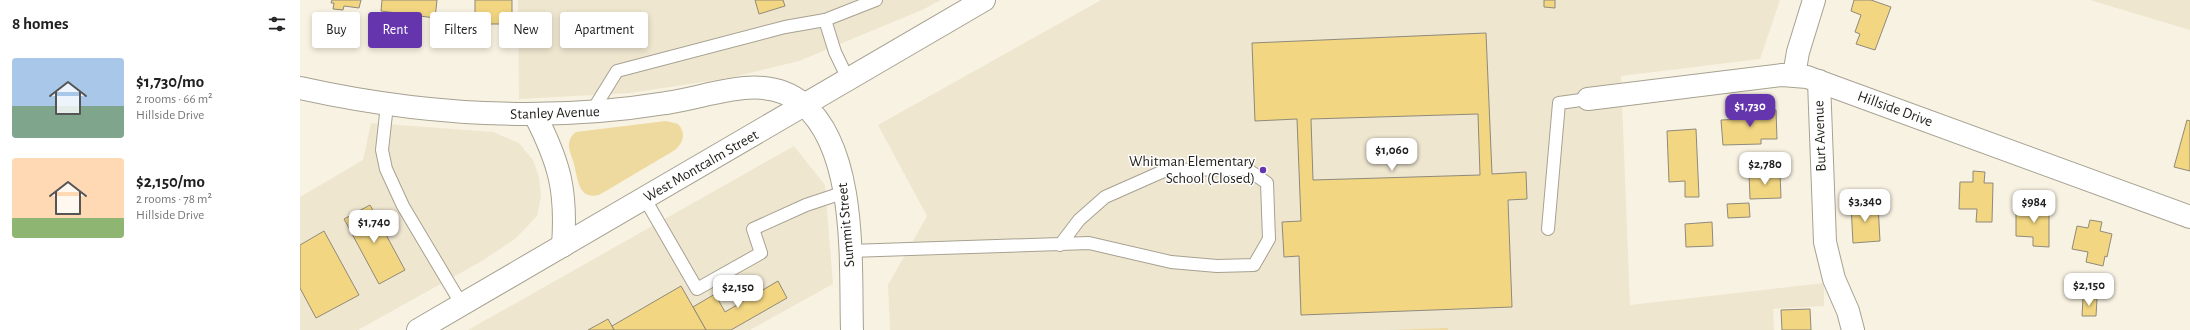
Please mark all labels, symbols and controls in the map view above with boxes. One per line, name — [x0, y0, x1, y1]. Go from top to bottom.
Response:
chip: Buy — [312, 12, 360, 48]
chip: Rent — [368, 12, 422, 48]
chip: Filters — [430, 12, 491, 48]
chip: New — [499, 12, 552, 48]
chip: Apartment — [560, 12, 648, 48]
icon: filters — [266, 13, 288, 35]
text: 8 homes — [12, 15, 69, 32]
text: $1,730/mo — [136, 73, 204, 90]
icon: home — [44, 74, 92, 122]
street label: Hillside Drive — [1855, 88, 1935, 130]
text: 2 rooms · 66 m² — [136, 93, 213, 106]
pin: $1,730 — [1717, 94, 1783, 128]
text: $1,730 — [1734, 100, 1766, 113]
street label: Burt Avenue — [1811, 100, 1829, 172]
street label: Stanley Avenue — [510, 104, 600, 122]
text: Hillside Drive — [136, 109, 204, 122]
street label: West Montcalm Street — [641, 127, 761, 205]
pin: $1,060 — [1359, 138, 1425, 172]
text: $1,060 — [1375, 144, 1409, 157]
pin: $2,780 — [1732, 152, 1798, 186]
place label: Whitman Elementary School (Closed) — [1129, 154, 1256, 186]
text: $2,780 — [1748, 158, 1782, 171]
marker: Whitman Elementary School (Closed) — [1258, 165, 1268, 175]
text: $2,150/mo — [136, 173, 205, 190]
icon: home — [44, 174, 92, 222]
street label: Summit Street — [835, 182, 857, 268]
pin: $3,340 — [1832, 189, 1898, 223]
pin: $984 — [2010, 190, 2058, 224]
text: 2 rooms · 78 m² — [136, 193, 212, 206]
text: $3,340 — [1848, 195, 1882, 208]
text: $984 — [2021, 196, 2047, 209]
text: Hillside Drive — [136, 209, 204, 222]
pin: $1,740 — [341, 210, 407, 244]
text: $1,740 — [358, 216, 390, 229]
pin: $2,150 — [2056, 273, 2122, 307]
pin: $2,150 — [705, 275, 771, 309]
text: $2,150 — [2073, 279, 2105, 292]
text: $2,150 — [722, 281, 754, 294]

